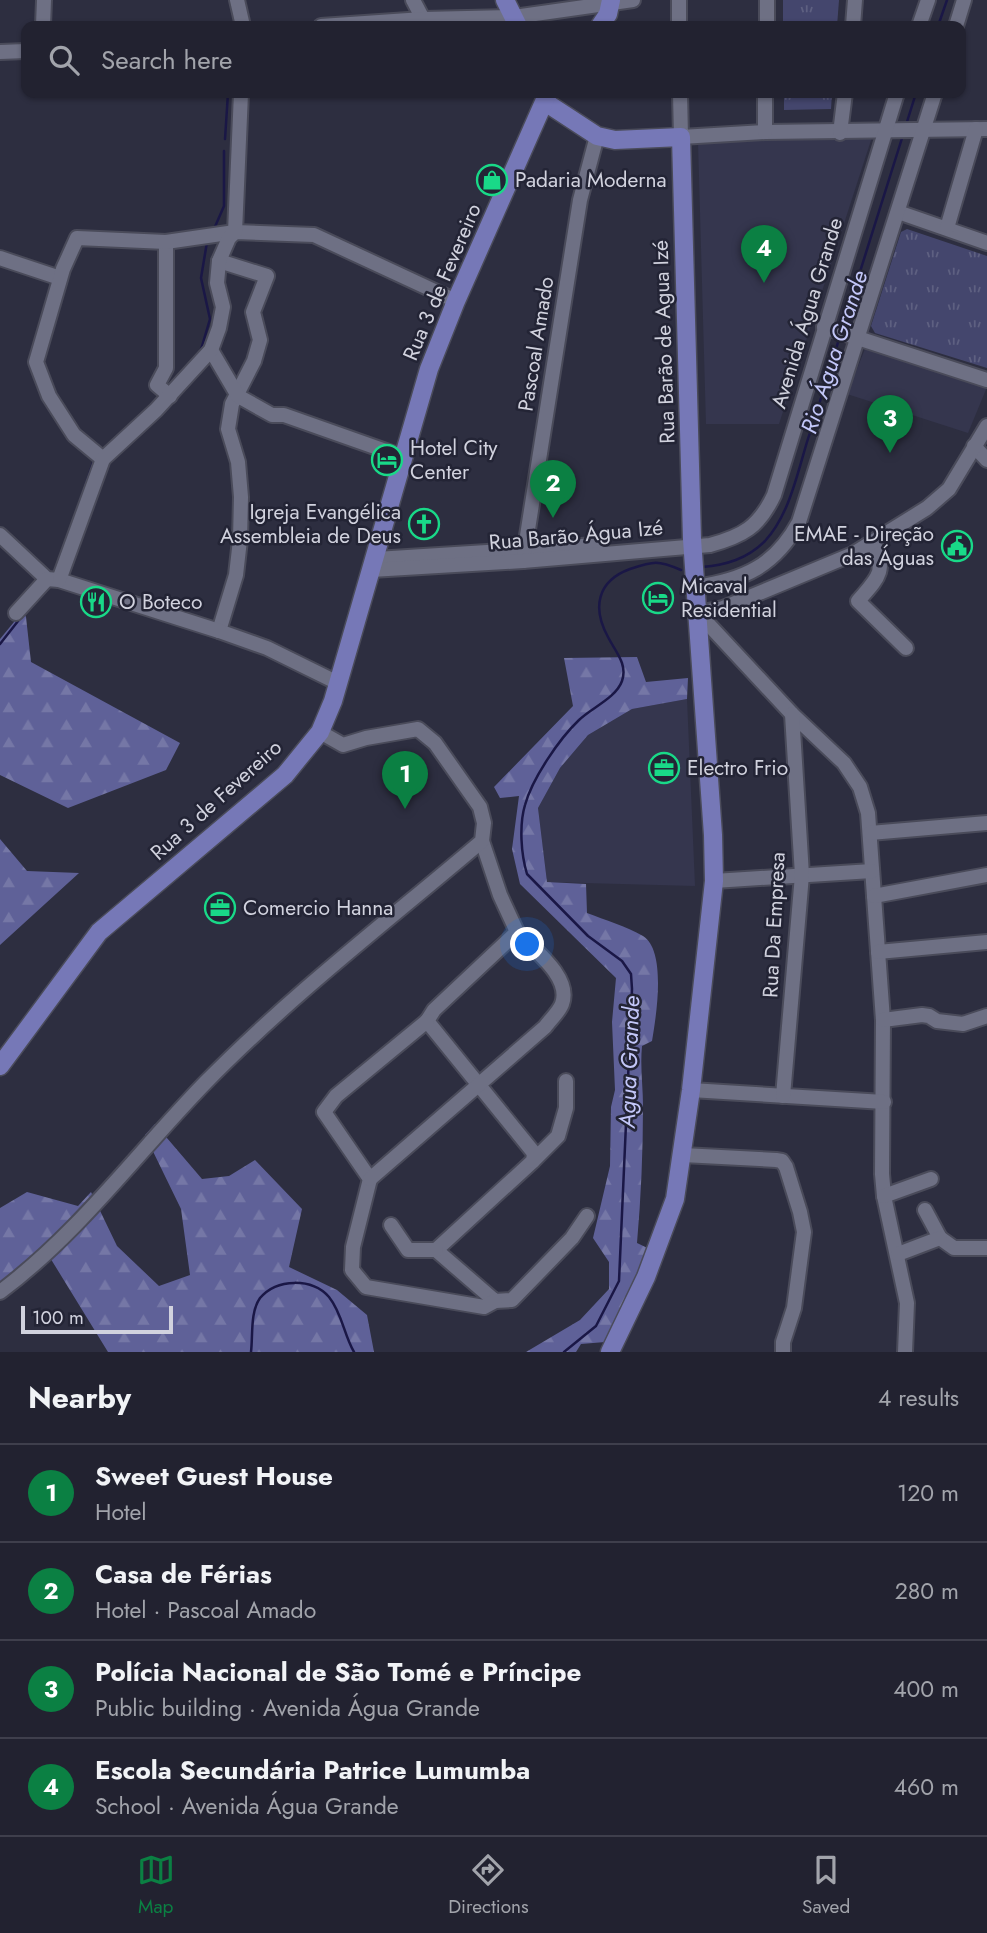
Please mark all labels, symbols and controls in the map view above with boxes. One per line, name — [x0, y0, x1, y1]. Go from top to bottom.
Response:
search box — [21, 21, 966, 98]
icon: search — [45, 41, 83, 79]
text: Search here — [101, 41, 233, 79]
shop icon: Padaria Moderna — [475, 163, 509, 197]
place label: Padaria Moderna — [515, 165, 667, 195]
street label: Rua 3 de Fevereiro — [395, 199, 489, 365]
street label: Avenida Água Grande — [764, 214, 850, 412]
pin: 4 — [741, 225, 787, 283]
street label: Rua Barão de Agua Izé — [645, 239, 683, 444]
water label: Rio Água Grande — [792, 266, 877, 438]
street label: Pascoal Amado — [511, 275, 561, 413]
pin: 3 — [867, 395, 913, 453]
place label: Hotel City Center — [410, 433, 498, 487]
hotel icon: Hotel City Center — [370, 443, 404, 477]
pin: 2 — [530, 460, 576, 518]
place label: Igreja Evangélica Assembleia de Deus — [220, 497, 401, 551]
church icon: Igreja Evangélica Assembleia de Deus — [407, 507, 441, 541]
street label: Rua Barão Água Izé — [488, 512, 665, 558]
place label: EMAE - Direção das Águas — [794, 519, 934, 573]
public building icon: EMAE - Direção das Águas — [940, 529, 974, 563]
place label: Micaval Residential — [681, 571, 777, 625]
hotel icon: Micaval Residential — [641, 581, 675, 615]
restaurant icon: O Boteco — [79, 585, 113, 619]
place label: O Boteco — [119, 587, 202, 617]
street label: Rua 3 de Fevereiro — [144, 733, 288, 867]
pin: 1 — [382, 751, 428, 809]
office icon: Electro Frio — [647, 751, 681, 785]
place label: Electro Frio — [687, 753, 788, 783]
street label: Rua Da Empresa — [755, 851, 793, 999]
office icon: Comercio Hanna — [203, 891, 237, 925]
place label: Comercio Hanna — [243, 893, 393, 923]
your location — [510, 927, 544, 961]
water label: Agua Grande — [610, 995, 648, 1130]
scale bar — [21, 1303, 173, 1335]
text: 100 m — [32, 1304, 84, 1331]
text: Nearby — [28, 1376, 131, 1419]
text: 4 results — [878, 1381, 959, 1415]
text: Sweet Guest House — [95, 1457, 333, 1495]
text: 1 — [45, 1476, 57, 1510]
text: 120 m — [897, 1476, 959, 1510]
text: Hotel — [95, 1495, 147, 1529]
text: Casa de Férias — [95, 1555, 272, 1593]
text: 2 — [43, 1574, 59, 1608]
text: 280 m — [895, 1574, 959, 1608]
text: Hotel · Pascoal Amado — [95, 1593, 316, 1627]
text: Polícia Nacional de São Tomé e Príncipe — [95, 1653, 581, 1691]
text: 3 — [44, 1672, 58, 1706]
text: 400 m — [893, 1672, 959, 1706]
text: Public building · Avenida Água Grande — [95, 1691, 480, 1725]
text: Escola Secundária Patrice Lumumba — [95, 1751, 530, 1789]
text: 4 — [43, 1770, 59, 1804]
text: 460 m — [894, 1770, 959, 1804]
text: School · Avenida Água Grande — [95, 1789, 399, 1823]
tab: Map — [137, 1851, 175, 1920]
tab: Directions — [448, 1851, 529, 1920]
tab: Saved — [802, 1851, 850, 1920]

